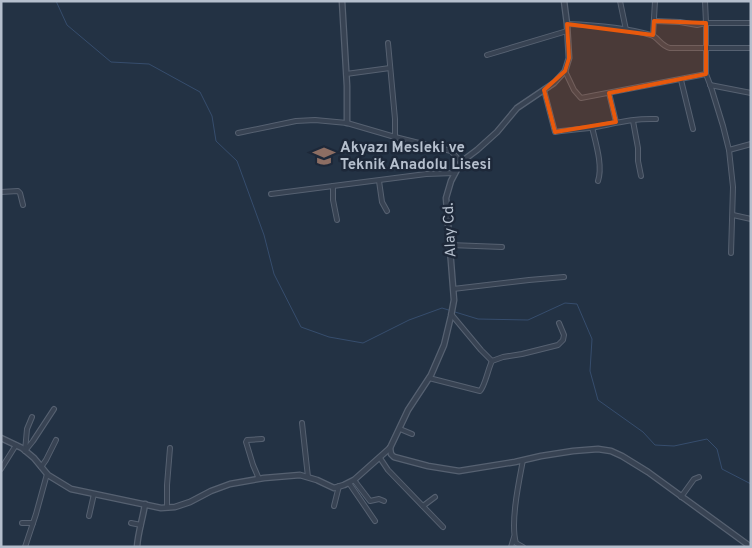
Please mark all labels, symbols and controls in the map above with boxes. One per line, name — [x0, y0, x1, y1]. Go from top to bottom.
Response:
place label: Akyazı Mesleki ve Teknik Anadolu Lisesi — [340, 139, 491, 175]
school or university icon: Akyazı Mesleki ve Teknik Anadolu Lisesi — [311, 143, 337, 169]
street label: Alay Cd. — [440, 202, 461, 258]

